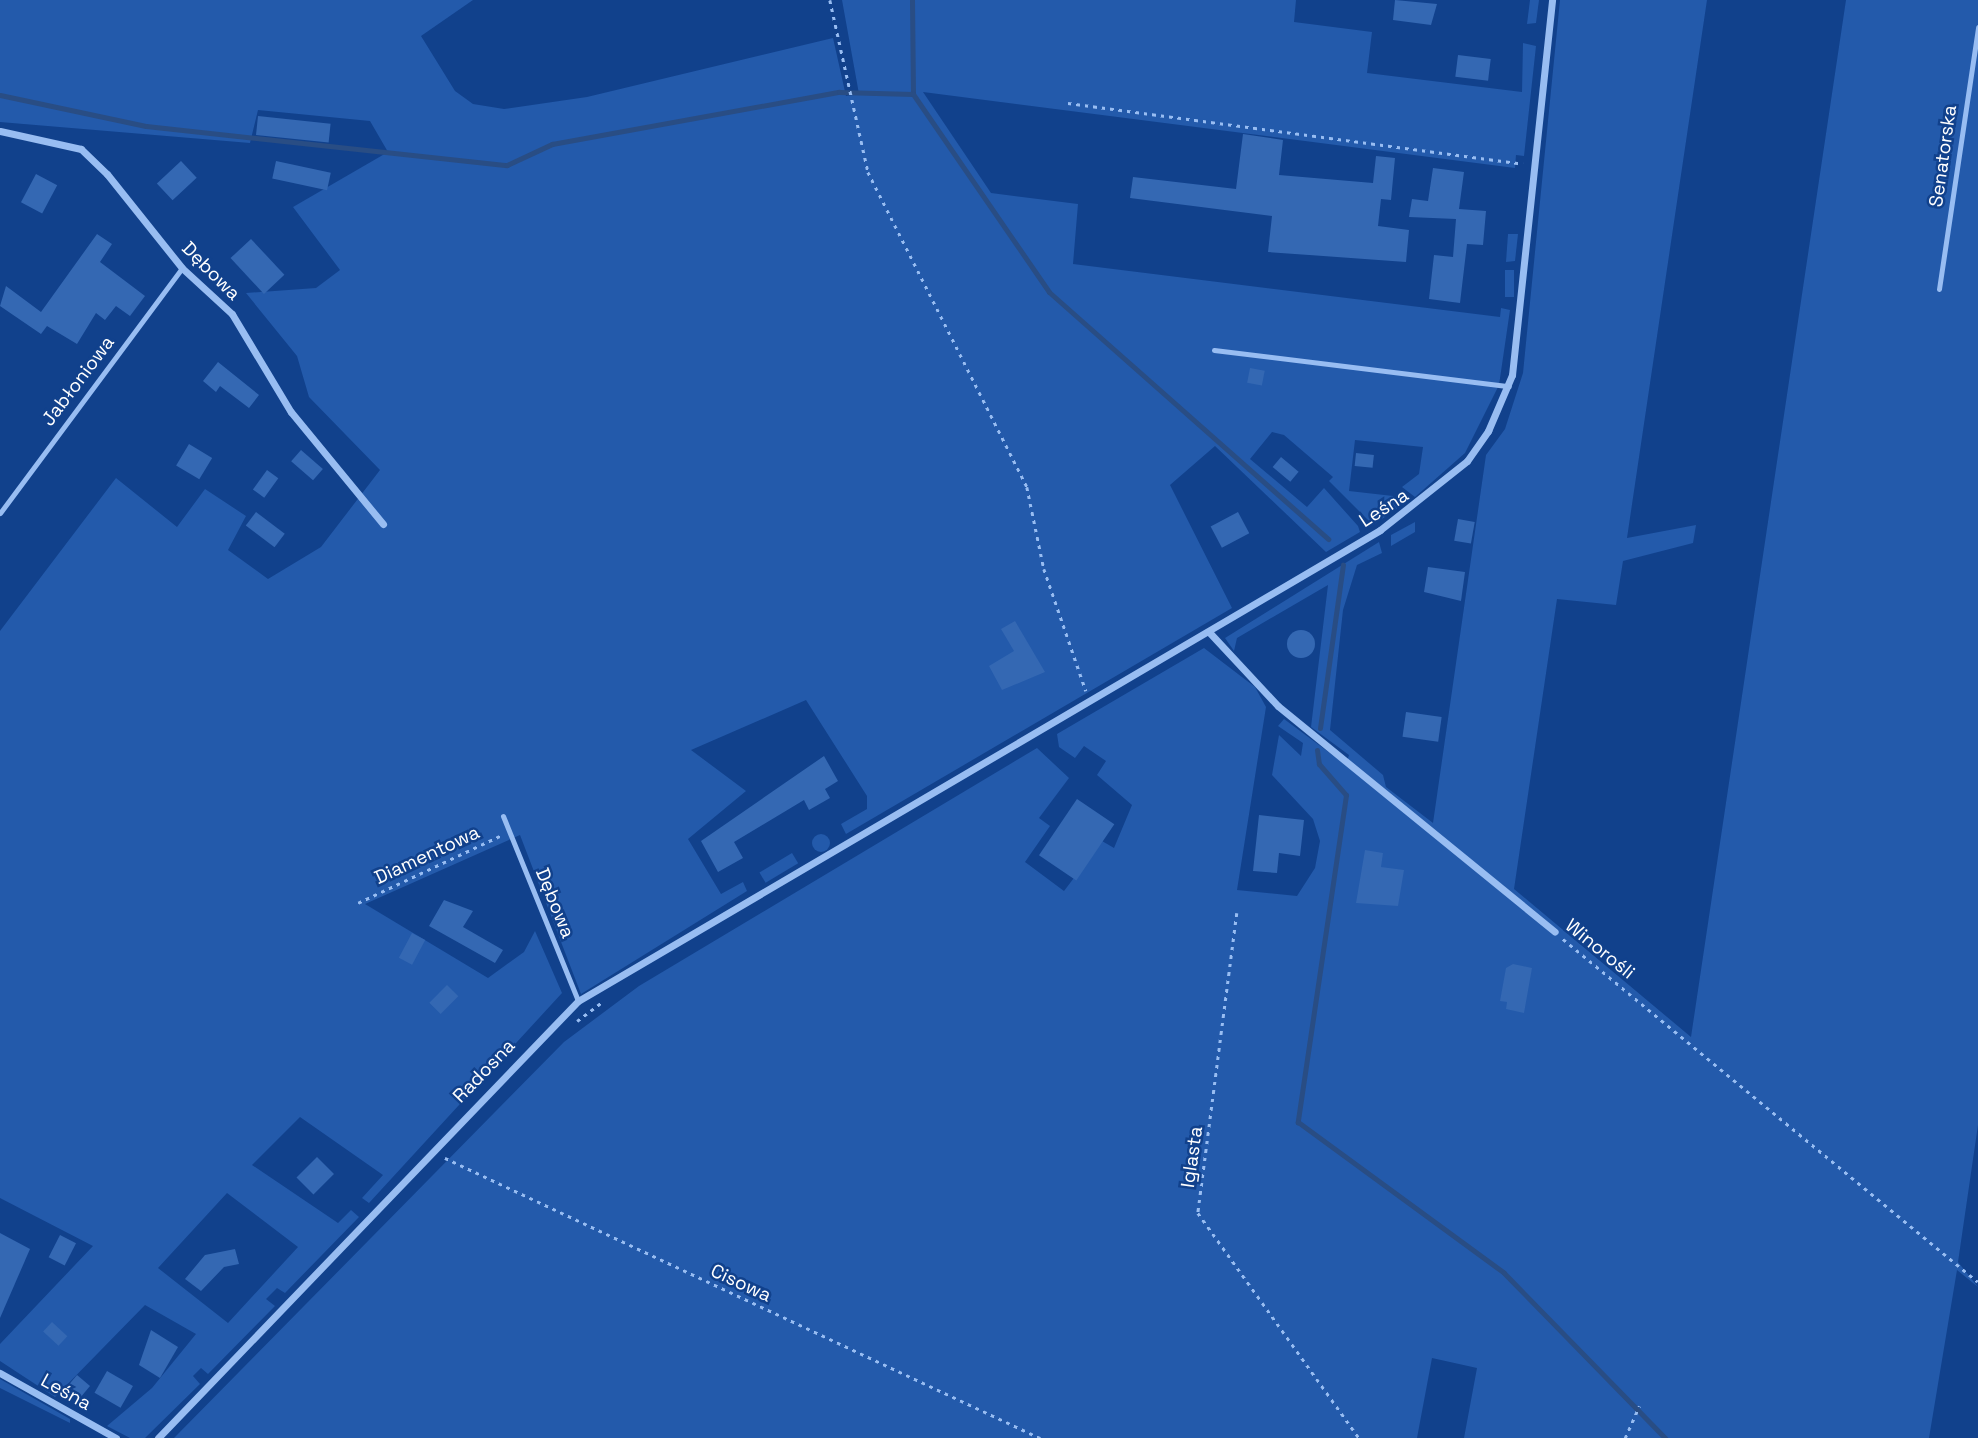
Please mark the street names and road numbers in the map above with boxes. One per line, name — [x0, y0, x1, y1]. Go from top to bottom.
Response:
street label: Senatorska — [1925, 103, 1961, 209]
street label: Dębowa — [177, 237, 245, 305]
street label: Jabłoniowa — [37, 332, 119, 430]
street label: Leśna — [1355, 484, 1413, 532]
street label: Diamentowa — [371, 821, 483, 889]
street label: Dębowa — [531, 865, 579, 941]
street label: Winorośli — [1561, 914, 1639, 984]
street label: Radosna — [448, 1035, 520, 1107]
street label: Iglasta — [1176, 1125, 1208, 1189]
street label: Cisowa — [707, 1259, 775, 1307]
street label: Leśna — [37, 1369, 95, 1415]

